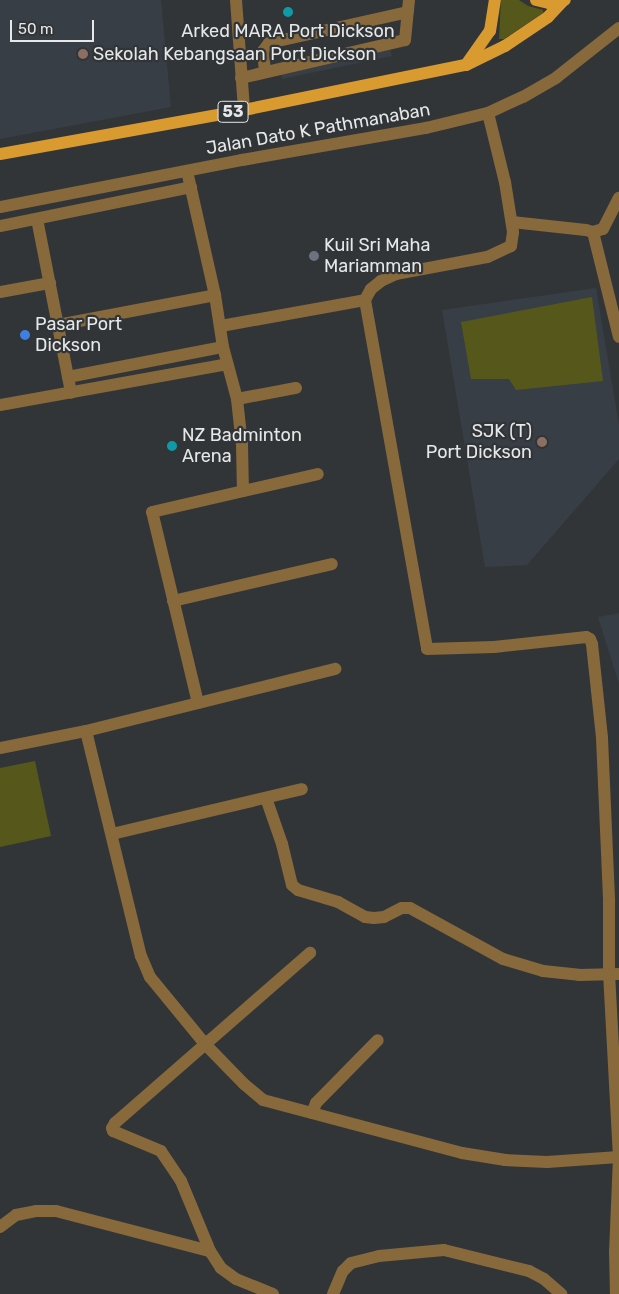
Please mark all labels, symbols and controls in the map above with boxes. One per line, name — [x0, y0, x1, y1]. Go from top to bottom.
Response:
marker: Arked MARA Port Dickson — [282, 6, 294, 18]
scale bar — [12, 10, 96, 42]
text: 50 m — [18, 20, 53, 38]
place label: Arked MARA Port Dickson — [181, 20, 395, 42]
place label: Sekolah Kebangsaan Port Dickson — [93, 43, 376, 65]
marker: Sekolah Kebangsaan Port Dickson — [77, 48, 89, 60]
road number: 53 — [217, 98, 249, 125]
street label: Jalan Dato K Pathmanaban — [204, 99, 432, 159]
place label: Kuil Sri Maha Mariamman — [324, 235, 430, 278]
marker: Kuil Sri Maha Mariamman — [308, 250, 320, 262]
place label: Pasar Port Dickson — [35, 314, 122, 356]
marker: Pasar Port Dickson — [19, 329, 31, 341]
place label: SJK (T) Port Dickson — [426, 421, 532, 464]
place label: NZ Badminton Arena — [182, 425, 302, 468]
marker: SJK (T) Port Dickson — [536, 436, 548, 448]
marker: NZ Badminton Arena — [166, 440, 178, 452]

